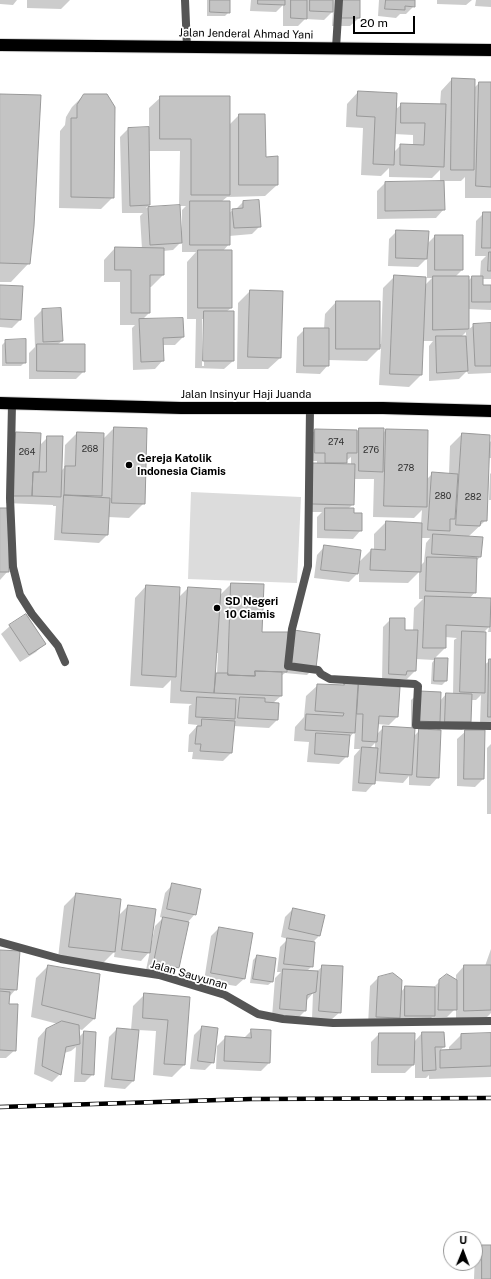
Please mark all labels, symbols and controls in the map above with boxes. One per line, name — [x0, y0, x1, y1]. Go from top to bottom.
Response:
scale bar — [355, 8, 417, 34]
text: 20 m — [360, 16, 388, 30]
street label: Jalan Jenderal Ahmad Yani — [179, 26, 313, 42]
street label: Jalan Insinyur Haji Juanda — [181, 388, 311, 402]
house number: 274 — [328, 437, 344, 447]
house number: 268 — [82, 444, 98, 454]
house number: 276 — [363, 445, 379, 455]
house number: 264 — [19, 447, 35, 457]
place label: Gereja Katolik Indonesia Ciamis — [137, 452, 226, 478]
marker: Gereja Katolik Indonesia Ciamis — [124, 460, 134, 470]
house number: 278 — [398, 463, 414, 473]
house number: 280 — [435, 491, 451, 501]
house number: 282 — [465, 492, 481, 502]
place label: SD Negeri 10 Ciamis — [225, 595, 278, 621]
marker: SD Negeri 10 Ciamis — [212, 603, 222, 613]
street label: Jalan Sauyunan — [149, 958, 229, 992]
north arrow — [443, 1231, 483, 1271]
text: U — [459, 1234, 467, 1246]

